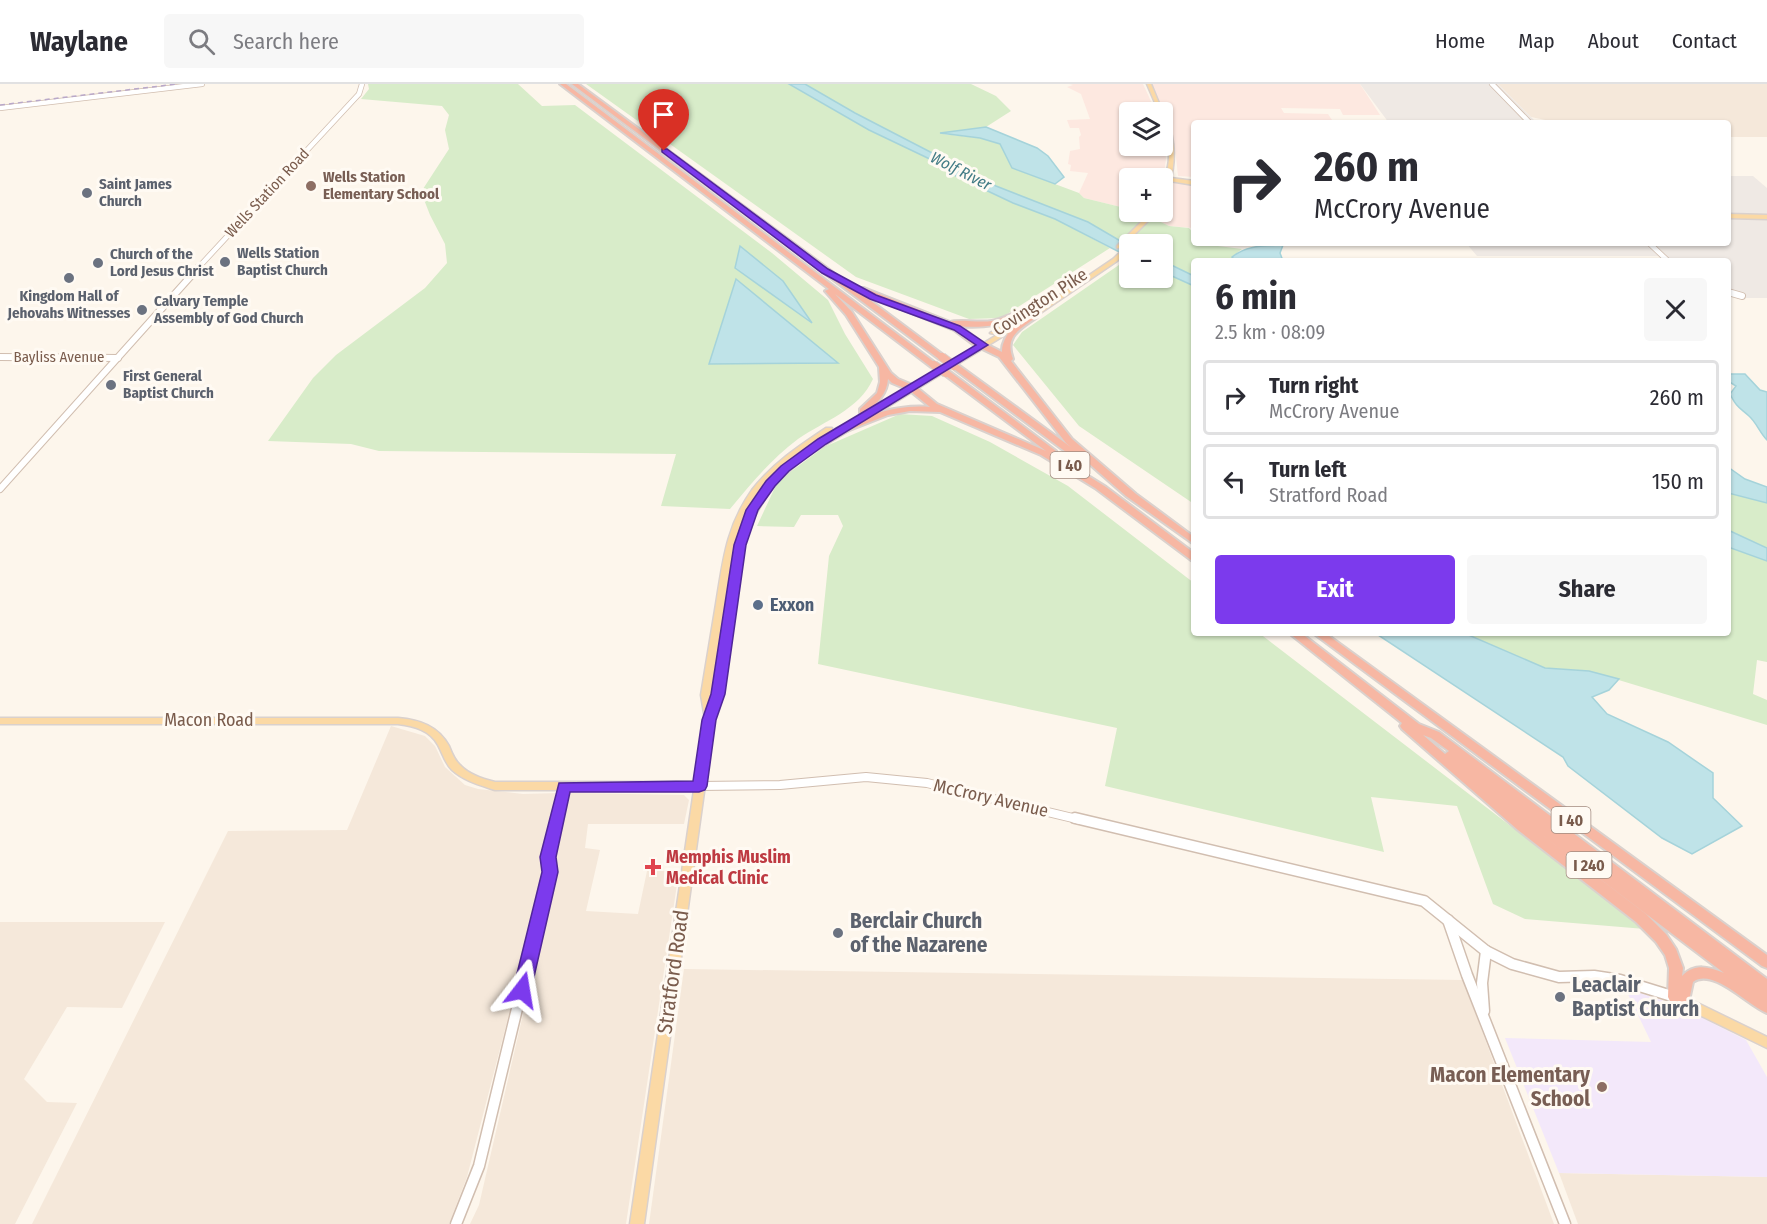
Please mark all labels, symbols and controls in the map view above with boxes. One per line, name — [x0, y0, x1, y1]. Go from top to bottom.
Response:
search box — [164, 14, 584, 68]
text: Waylane — [30, 25, 128, 58]
icon: search — [185, 25, 218, 58]
text: Search here — [233, 28, 339, 55]
text: Home — [1435, 28, 1485, 54]
text: Map — [1518, 28, 1555, 54]
text: About — [1588, 28, 1639, 54]
text: Contact — [1672, 28, 1737, 54]
pin — [638, 89, 689, 151]
icon: arrive — [647, 98, 680, 131]
map controls — [1119, 102, 1173, 288]
button: layers — [1119, 102, 1173, 156]
text: 260 m — [1314, 142, 1419, 192]
icon: right — [1215, 144, 1293, 222]
street label: Wells Station Road — [221, 145, 313, 241]
water label: Wolf River — [927, 148, 995, 195]
place label: Wells Station Elementary School — [323, 168, 440, 203]
button: + — [1119, 168, 1173, 222]
place label: Saint James Church — [99, 175, 172, 210]
marker: Wells Station Elementary School — [304, 179, 318, 193]
marker: Saint James Church — [80, 186, 94, 200]
text: McCrory Avenue — [1314, 193, 1490, 225]
button: − — [1119, 234, 1173, 288]
place label: Wells Station Baptist Church — [237, 244, 328, 279]
place label: Church of the Lord Jesus Christ — [110, 245, 215, 280]
marker: Wells Station Baptist Church — [218, 255, 232, 269]
marker: Church of the Lord Jesus Christ — [91, 256, 105, 270]
street label: Covington Pike — [988, 263, 1092, 341]
marker: Kingdom Hall of Jehovahs Witnesses — [62, 271, 76, 285]
text: 6 min — [1215, 275, 1297, 319]
button: close — [1644, 278, 1707, 341]
place label: Kingdom Hall of Jehovahs Witnesses — [7, 287, 131, 322]
place label: Calvary Temple Assembly of God Church — [153, 292, 304, 327]
marker: Calvary Temple Assembly of God Church — [135, 303, 149, 317]
text: 2.5 km · 08:09 — [1215, 320, 1325, 344]
street label: Bayliss Avenue — [13, 348, 105, 366]
place label: First General Baptist Church — [123, 367, 214, 402]
text: Turn right — [1269, 372, 1358, 399]
marker: First General Baptist Church — [104, 378, 118, 392]
icon: right — [1218, 381, 1251, 414]
text: 260 m — [1650, 384, 1704, 411]
text: McCrory Avenue — [1269, 399, 1399, 423]
road number: I 40 — [1050, 452, 1090, 478]
text: Turn left — [1269, 456, 1347, 483]
icon: left — [1218, 465, 1251, 498]
text: 150 m — [1652, 468, 1704, 495]
text: Stratford Road — [1269, 483, 1388, 507]
button: Exit — [1215, 555, 1455, 624]
button: Share — [1467, 555, 1707, 624]
place label: Exxon — [770, 594, 814, 616]
marker: Exxon — [751, 598, 765, 612]
street label: Macon Road — [164, 709, 254, 731]
street label: McCrory Avenue — [931, 774, 1051, 822]
road number: I 40 — [1552, 807, 1590, 833]
place label: Memphis Muslim Medical Clinic — [666, 846, 791, 889]
road number: I 240 — [1566, 852, 1612, 878]
marker: Memphis Muslim Medical Clinic — [644, 858, 662, 876]
street label: Stratford Road — [651, 908, 695, 1036]
place label: Berclair Church of the Nazarene — [850, 908, 988, 958]
marker: Berclair Church of the Nazarene — [831, 926, 845, 940]
position arrow — [490, 958, 554, 1022]
place label: Leaclair Baptist Church — [1572, 972, 1699, 1022]
marker: Leaclair Baptist Church — [1553, 990, 1567, 1004]
place label: Macon Elementary School — [1430, 1062, 1591, 1112]
marker: Macon Elementary School — [1595, 1080, 1609, 1094]

